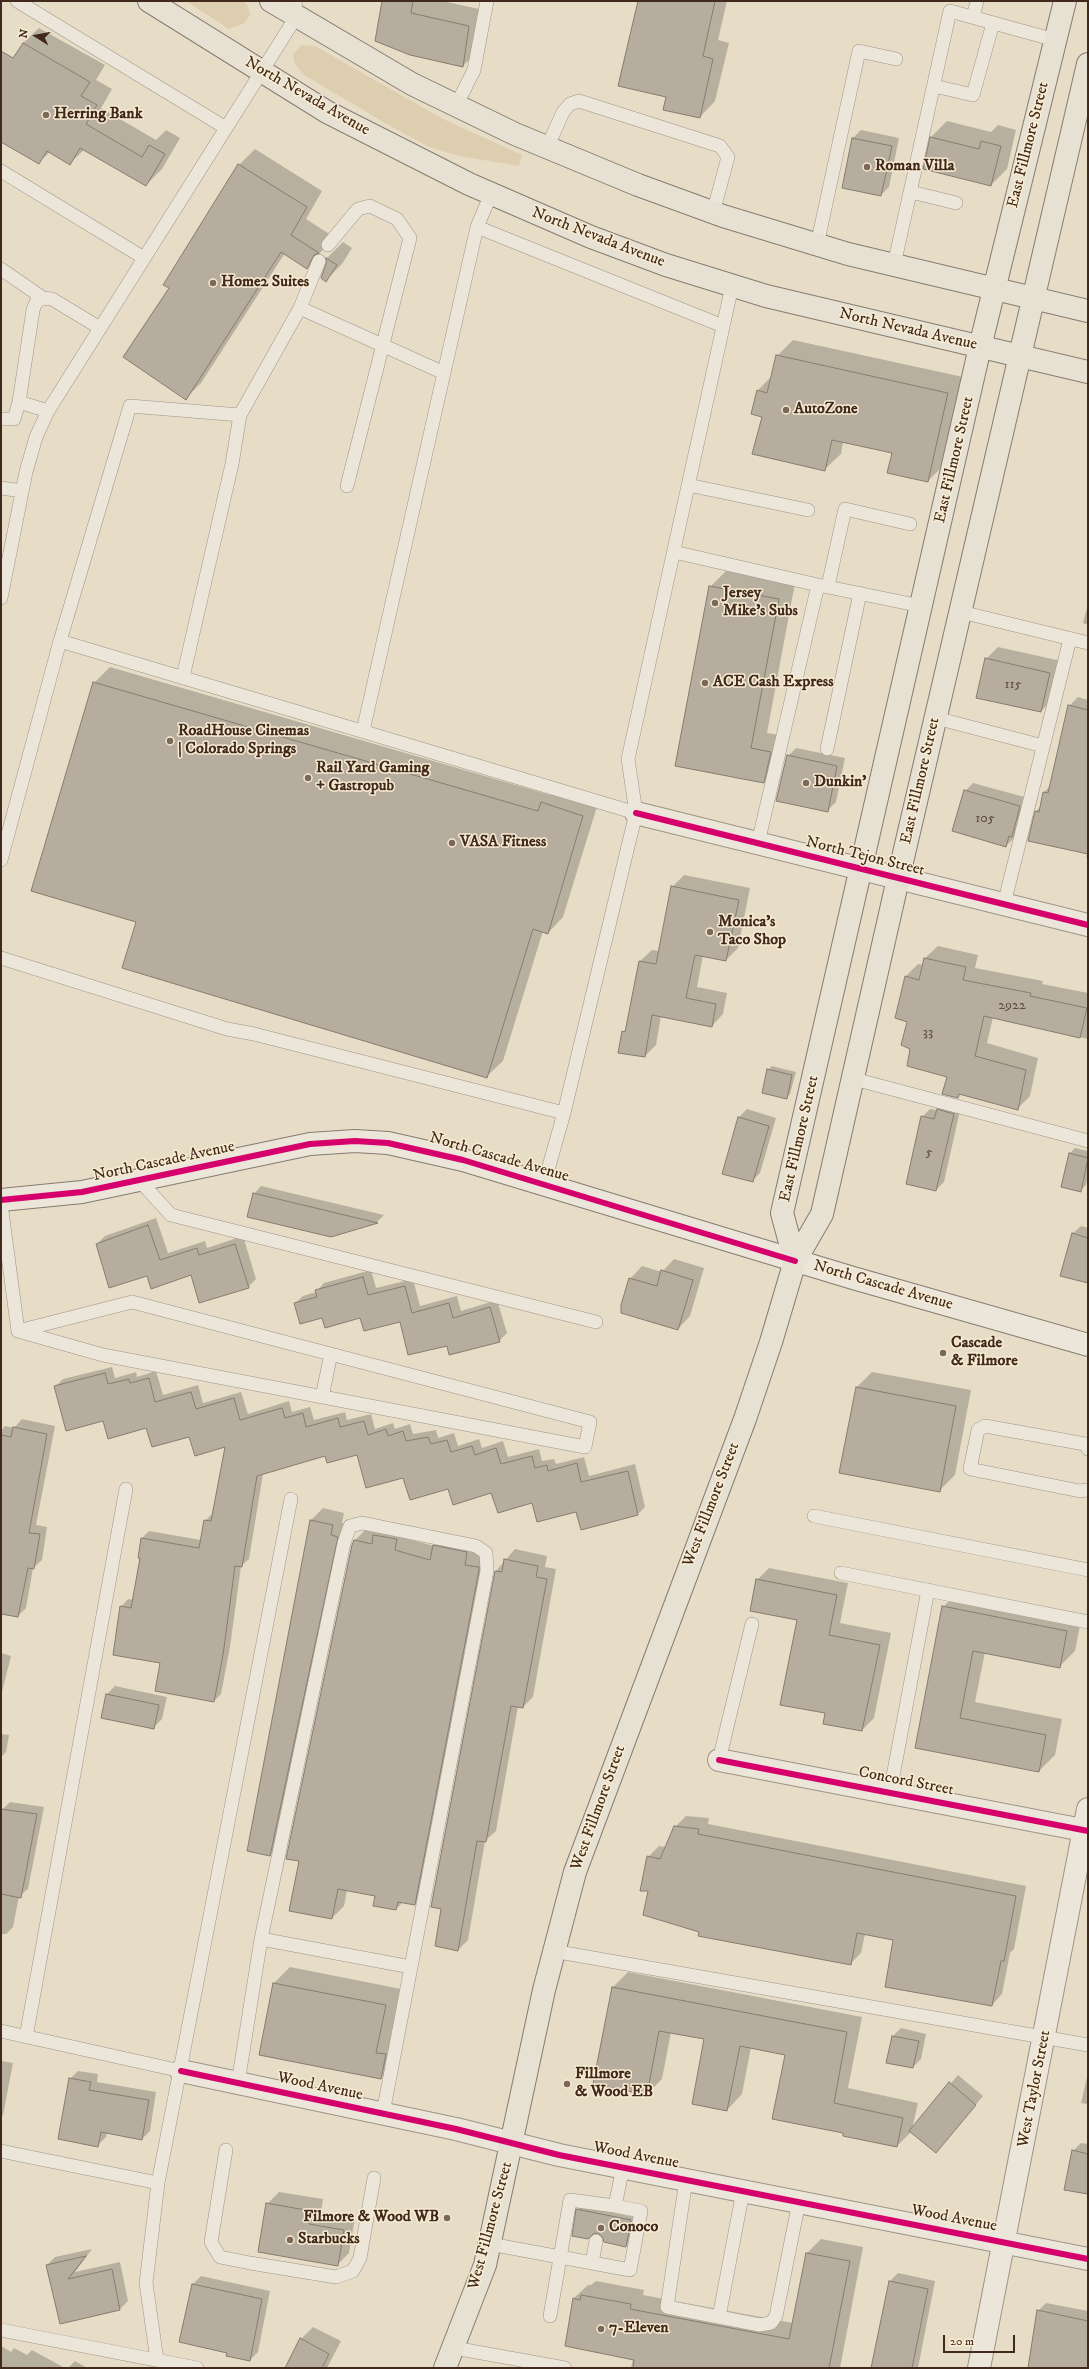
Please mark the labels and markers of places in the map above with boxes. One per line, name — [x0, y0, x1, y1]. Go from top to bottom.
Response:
place label: Herring Bank — [54, 105, 143, 125]
marker: Herring Bank — [41, 110, 51, 120]
place label: Roman Villa — [875, 157, 954, 177]
marker: Roman Villa — [862, 162, 872, 172]
place label: Home2 Suites — [221, 273, 309, 293]
marker: Home2 Suites — [208, 278, 218, 288]
place label: AutoZone — [794, 400, 858, 420]
marker: AutoZone — [781, 405, 791, 415]
place label: Jersey Mike's Subs — [723, 584, 798, 622]
marker: Jersey Mike's Subs — [710, 598, 720, 608]
place label: ACE Cash Express — [713, 673, 833, 693]
marker: ACE Cash Express — [700, 678, 710, 688]
place label: RoadHouse Cinemas | Colorado Springs — [178, 722, 309, 760]
marker: RoadHouse Cinemas | Colorado Springs — [165, 736, 175, 746]
place label: Rail Yard Gaming + Gastropub — [316, 759, 429, 797]
marker: Rail Yard Gaming + Gastropub — [303, 773, 313, 783]
place label: Dunkin' — [814, 773, 866, 793]
marker: Dunkin' — [801, 778, 811, 788]
place label: VASA Fitness — [460, 833, 546, 853]
marker: VASA Fitness — [447, 838, 457, 848]
place label: Monica's Taco Shop — [718, 913, 786, 951]
marker: Monica's Taco Shop — [705, 927, 715, 937]
place label: Cascade & Filmore — [951, 1334, 1018, 1372]
marker: Cascade & Filmore — [938, 1348, 948, 1358]
place label: Fillmore & Wood EB — [575, 2065, 653, 2103]
marker: Fillmore & Wood EB — [562, 2079, 572, 2089]
place label: Filmore & Wood WB — [303, 2208, 439, 2228]
marker: Filmore & Wood WB — [442, 2213, 452, 2223]
place label: Conoco — [609, 2218, 658, 2238]
marker: Conoco — [596, 2223, 606, 2233]
place label: Starbucks — [298, 2230, 360, 2250]
marker: Starbucks — [285, 2235, 295, 2245]
place label: 7-Eleven — [609, 2319, 669, 2339]
marker: 7-Eleven — [596, 2324, 606, 2334]

